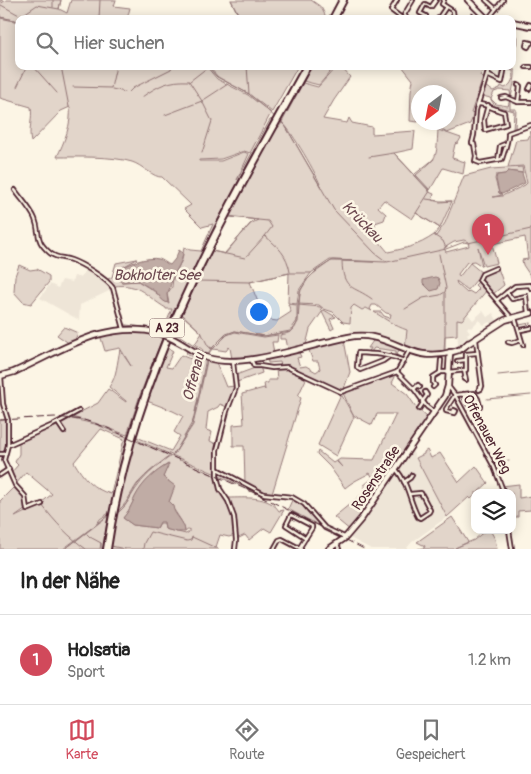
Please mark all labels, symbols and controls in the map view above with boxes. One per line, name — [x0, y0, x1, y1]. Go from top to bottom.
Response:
search box — [15, 15, 516, 70]
icon: search — [33, 29, 61, 57]
text: Hier suchen — [73, 31, 165, 55]
north arrow — [411, 85, 456, 130]
water label: Krückau — [338, 197, 387, 248]
pin: 1 — [472, 214, 504, 255]
water label: Bokholter See — [113, 266, 202, 285]
your location — [246, 299, 272, 325]
road number: A 23 — [150, 318, 184, 338]
water label: Offenau — [178, 349, 210, 403]
street label: Offenauer Weg — [459, 392, 515, 476]
street label: Rosenstraße — [348, 442, 404, 513]
map controls — [471, 489, 516, 534]
button: layers — [471, 489, 516, 534]
text: In der Nähe — [20, 568, 120, 595]
text: Holsatia — [67, 638, 130, 662]
text: 1 — [33, 650, 39, 670]
text: 1.2 km — [468, 650, 511, 670]
text: Sport — [67, 662, 105, 682]
tab: Karte — [66, 716, 98, 763]
tab: Route — [229, 716, 265, 763]
tab: Gespeichert — [396, 716, 465, 763]

